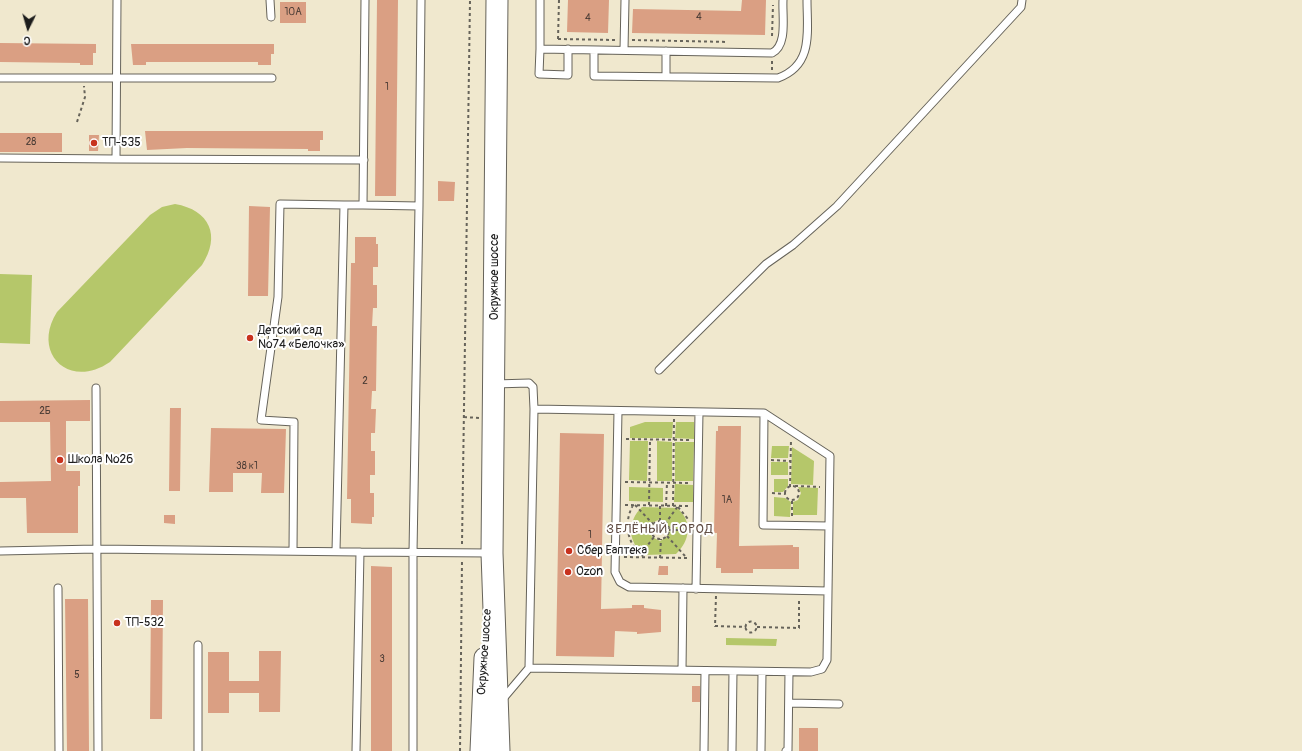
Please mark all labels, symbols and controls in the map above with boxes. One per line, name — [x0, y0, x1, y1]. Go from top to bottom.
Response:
house number: 10А — [284, 6, 302, 18]
north arrow — [8, 8, 48, 48]
house number: 4 — [696, 11, 702, 23]
house number: 4 — [585, 12, 591, 24]
text: С — [23, 34, 31, 47]
house number: 1 — [385, 81, 389, 93]
house number: 28 — [26, 136, 36, 148]
place label: ТП-535 — [102, 136, 141, 150]
marker: ТП-535 — [89, 138, 99, 148]
street label: Окружное шоссе — [488, 234, 502, 320]
place label: Детский сад №74 «Белочка» — [258, 324, 344, 352]
marker: Детский сад №74 «Белочка» — [245, 333, 255, 343]
house number: 2 — [362, 375, 368, 387]
house number: 2Б — [39, 405, 51, 417]
place label: Школа №26 — [68, 453, 133, 467]
marker: Школа №26 — [55, 455, 65, 465]
house number: 38 к1 — [236, 460, 258, 472]
house number: 1А — [722, 494, 732, 506]
district label: ЗЕЛЁНЫЙ ГОРОД — [606, 522, 714, 538]
house number: 1 — [588, 529, 592, 541]
place label: Сбер Еаптека — [577, 544, 647, 558]
marker: Сбер Еаптека — [564, 546, 574, 556]
place label: Ozon — [576, 565, 603, 579]
marker: Ozon — [563, 567, 573, 577]
street label: Окружное шоссе — [475, 608, 495, 696]
place label: ТП-532 — [125, 616, 164, 630]
marker: ТП-532 — [112, 618, 122, 628]
house number: 3 — [379, 653, 385, 665]
house number: 5 — [74, 669, 80, 681]

